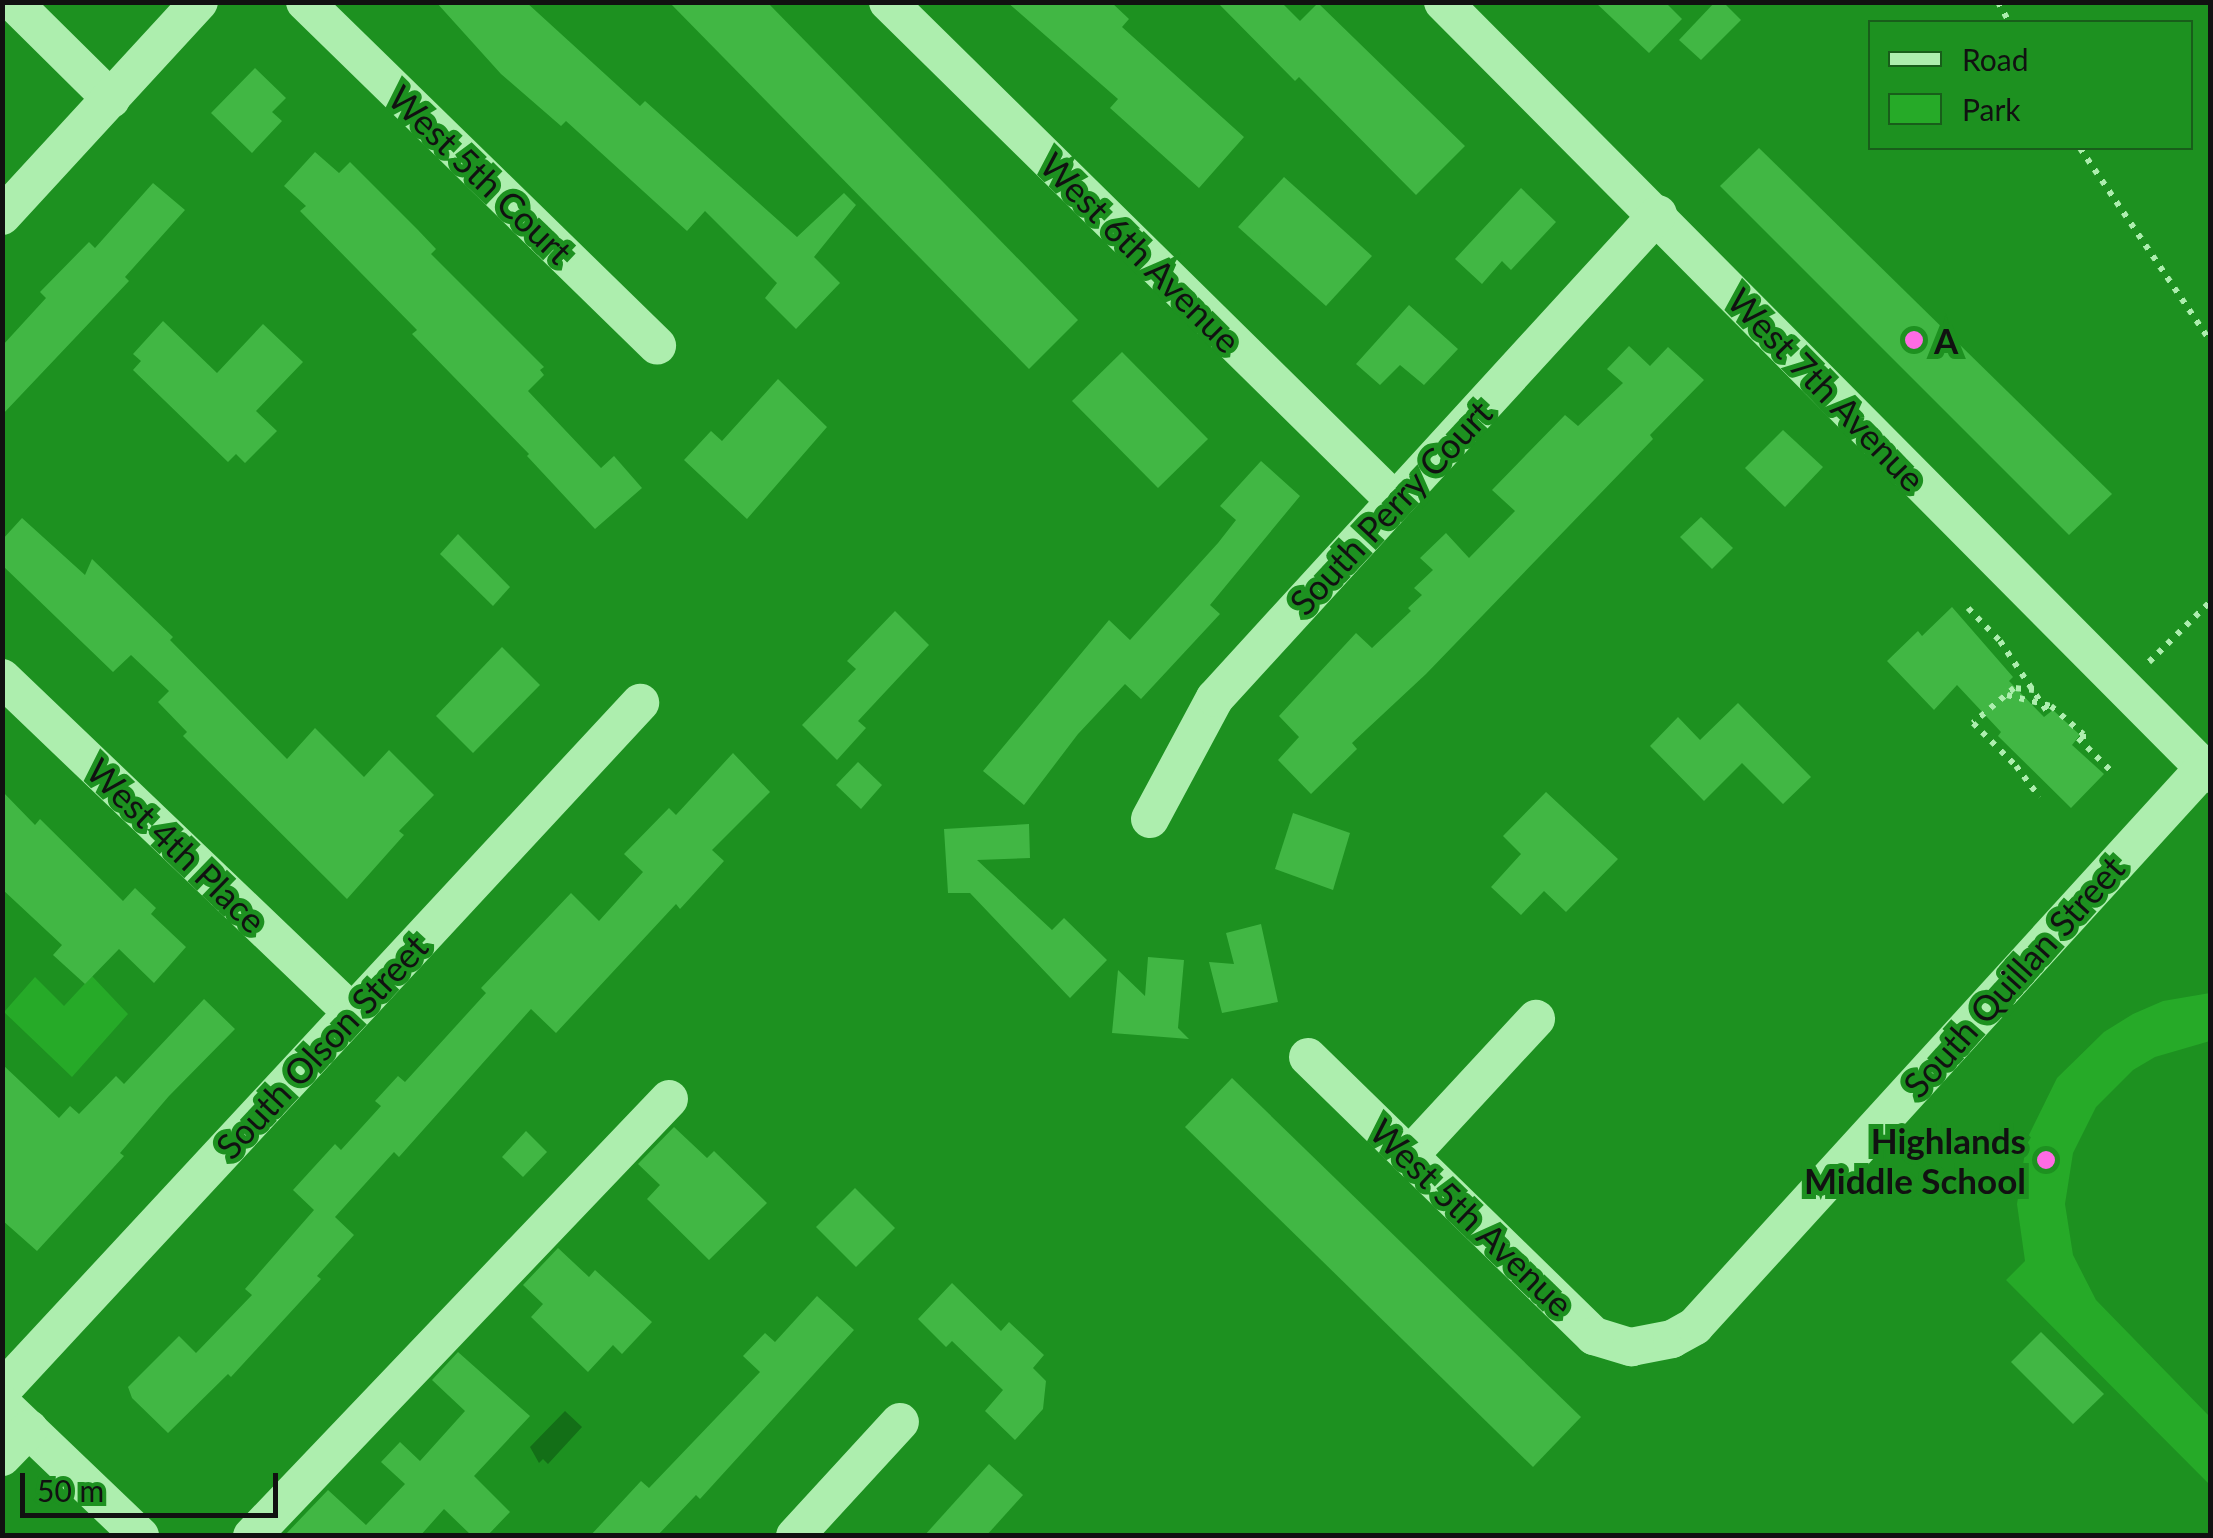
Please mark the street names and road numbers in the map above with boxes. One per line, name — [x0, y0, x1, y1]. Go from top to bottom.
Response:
street label: West 5th Court — [381, 76, 581, 272]
street label: West 6th Avenue — [1032, 143, 1250, 361]
street label: West 7th Avenue — [1719, 279, 1935, 499]
street label: South Perry Court — [1280, 391, 1500, 623]
street label: West 4th Place — [79, 749, 275, 941]
street label: South Quillan Street — [1894, 847, 2132, 1105]
street label: South Olson Street — [206, 925, 436, 1167]
street label: West 5th Avenue — [1362, 1109, 1582, 1325]

